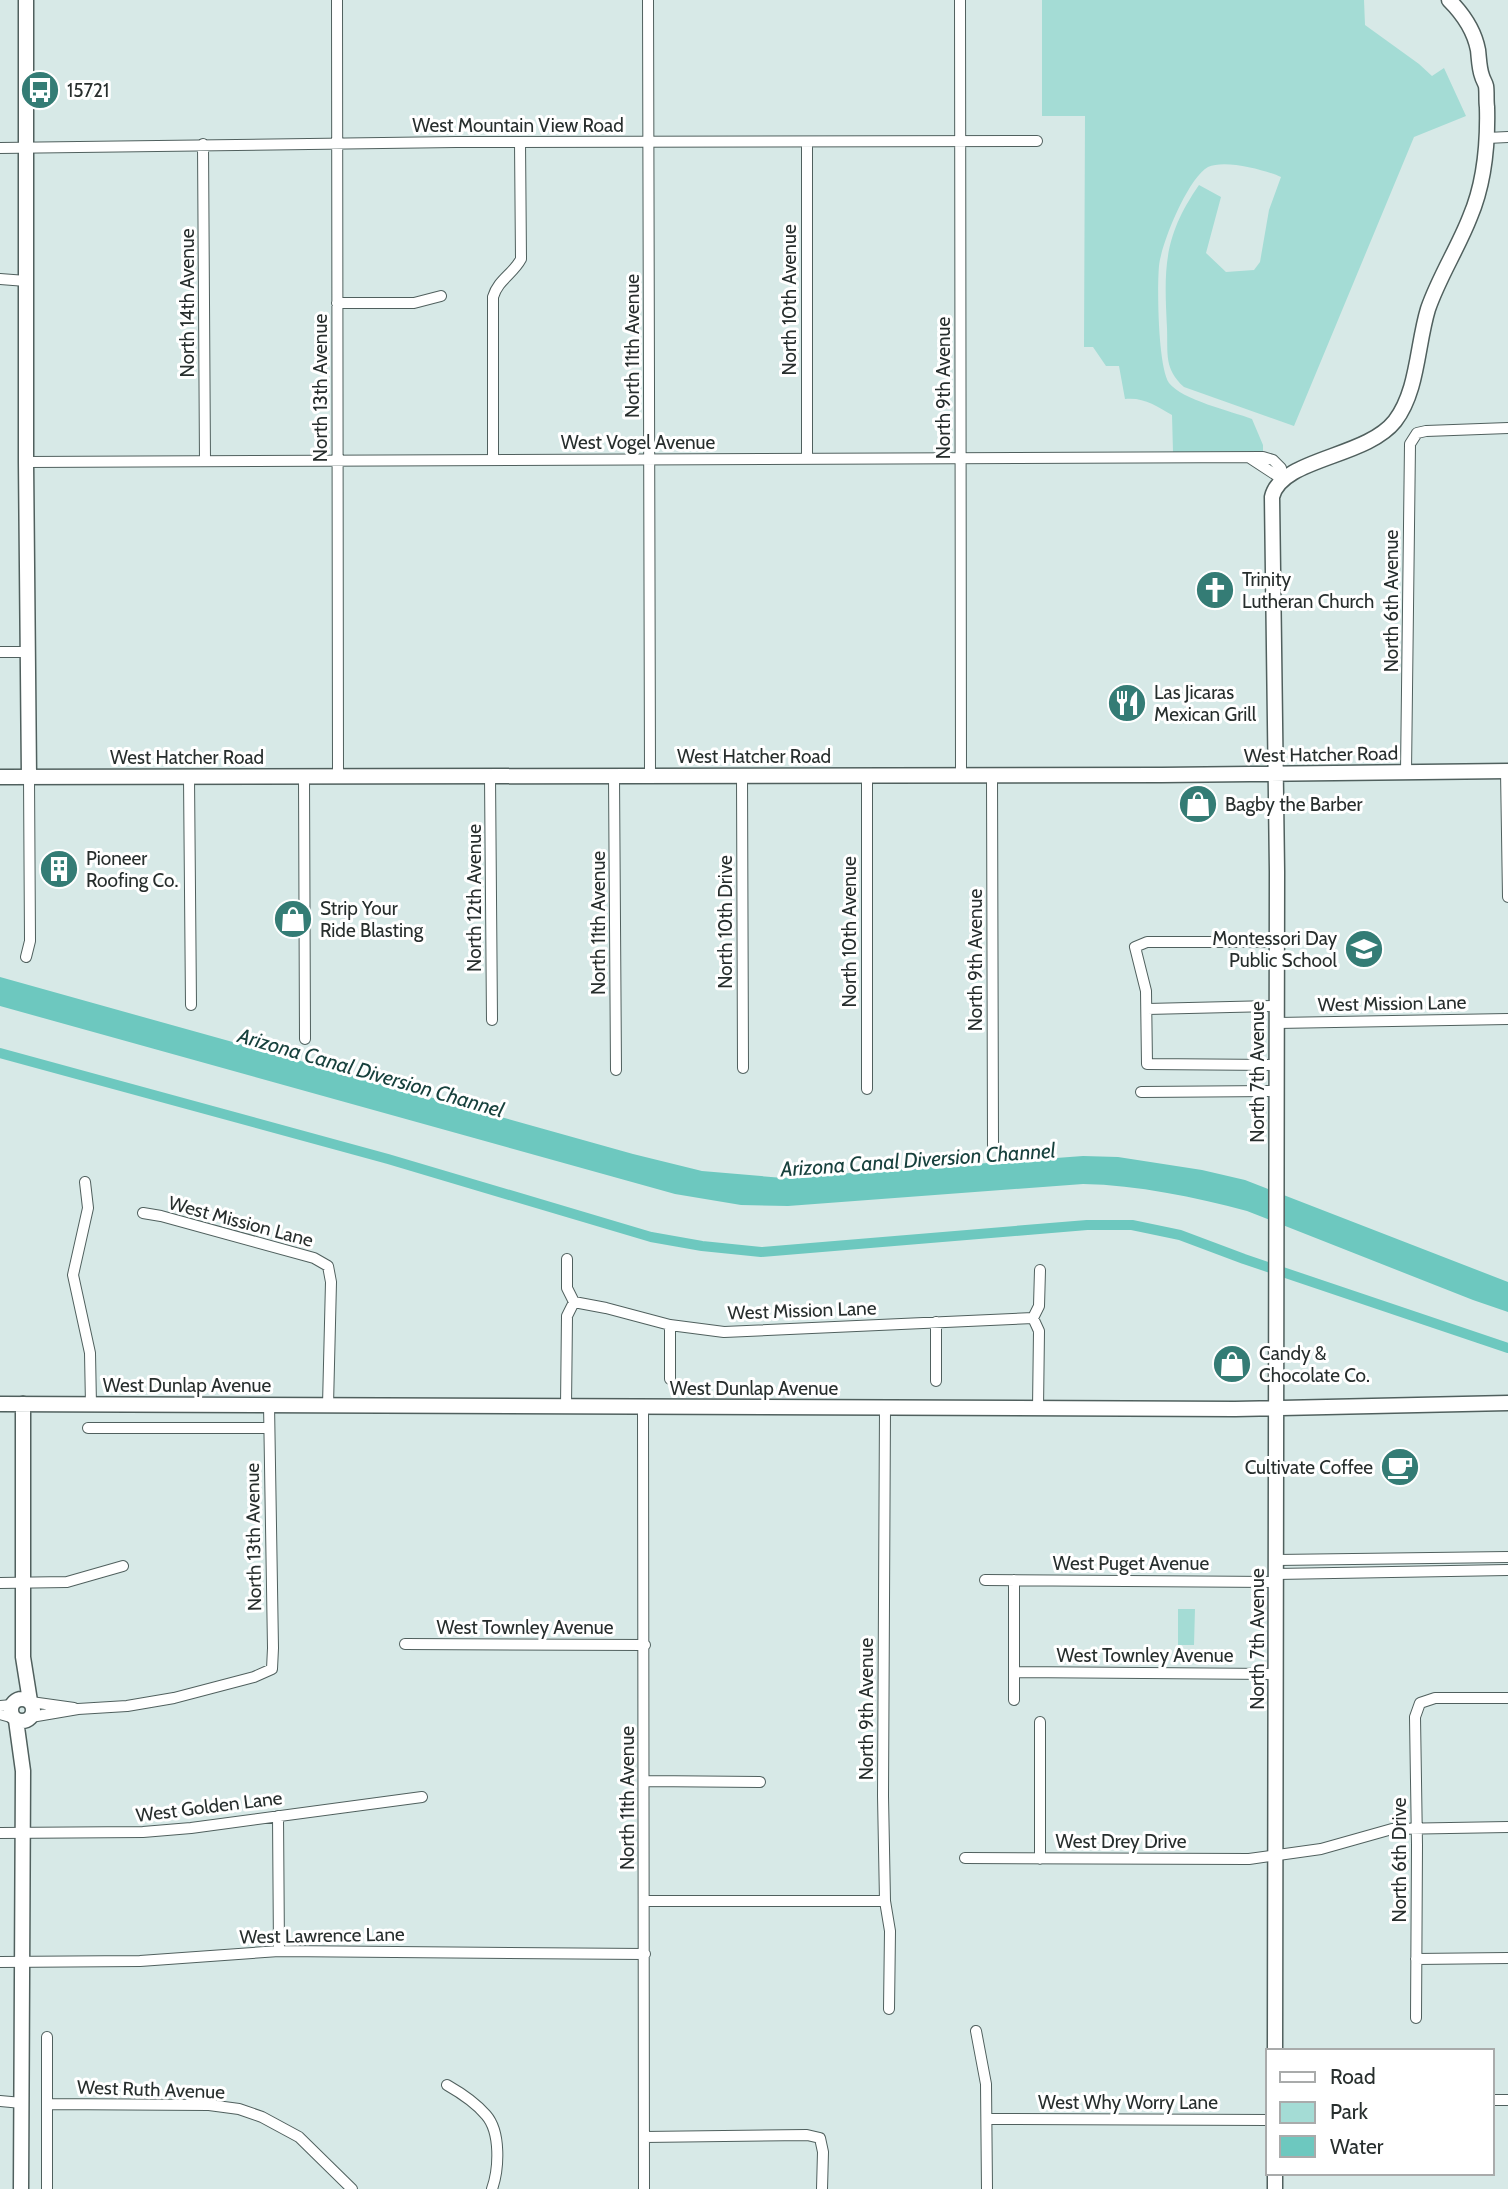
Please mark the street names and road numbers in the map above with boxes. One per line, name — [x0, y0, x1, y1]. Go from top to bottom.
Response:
street label: West Mountain View Road — [412, 114, 624, 137]
street label: North 10th Avenue — [778, 224, 801, 376]
street label: North 14th Avenue — [176, 228, 199, 377]
street label: North 11th Avenue — [621, 274, 644, 418]
street label: North 13th Avenue — [309, 314, 332, 462]
street label: North 9th Avenue — [932, 316, 955, 459]
street label: West Vogel Avenue — [561, 431, 716, 454]
street label: North 6th Avenue — [1380, 529, 1403, 672]
street label: West Hatcher Road — [1244, 742, 1398, 767]
street label: West Hatcher Road — [677, 745, 831, 768]
street label: West Hatcher Road — [110, 746, 264, 769]
street label: North 12th Avenue — [463, 824, 486, 972]
street label: North 11th Avenue — [587, 851, 610, 995]
street label: North 10th Drive — [714, 855, 737, 989]
street label: North 10th Avenue — [838, 856, 861, 1008]
street label: North 9th Avenue — [964, 888, 987, 1031]
street label: West Mission Lane — [1317, 991, 1467, 1016]
street label: North 7th Avenue — [1246, 1001, 1269, 1143]
street label: West Mission Lane — [166, 1191, 316, 1252]
street label: West Mission Lane — [727, 1296, 877, 1325]
street label: West Dunlap Avenue — [103, 1374, 272, 1397]
street label: West Dunlap Avenue — [670, 1377, 839, 1400]
street label: North 13th Avenue — [241, 1462, 266, 1611]
street label: West Puget Avenue — [1053, 1552, 1209, 1575]
street label: North 7th Avenue — [1246, 1568, 1269, 1710]
street label: West Townley Avenue — [436, 1616, 614, 1639]
street label: North 9th Avenue — [855, 1637, 878, 1780]
street label: West Townley Avenue — [1056, 1644, 1234, 1667]
street label: North 11th Avenue — [616, 1726, 639, 1870]
street label: West Golden Lane — [135, 1786, 284, 1827]
street label: North 6th Drive — [1388, 1797, 1411, 1922]
street label: West Drey Drive — [1055, 1830, 1187, 1853]
street label: West Lawrence Lane — [239, 1923, 405, 1948]
street label: West Ruth Avenue — [77, 2075, 226, 2104]
street label: West Why Worry Lane — [1038, 2091, 1218, 2114]

